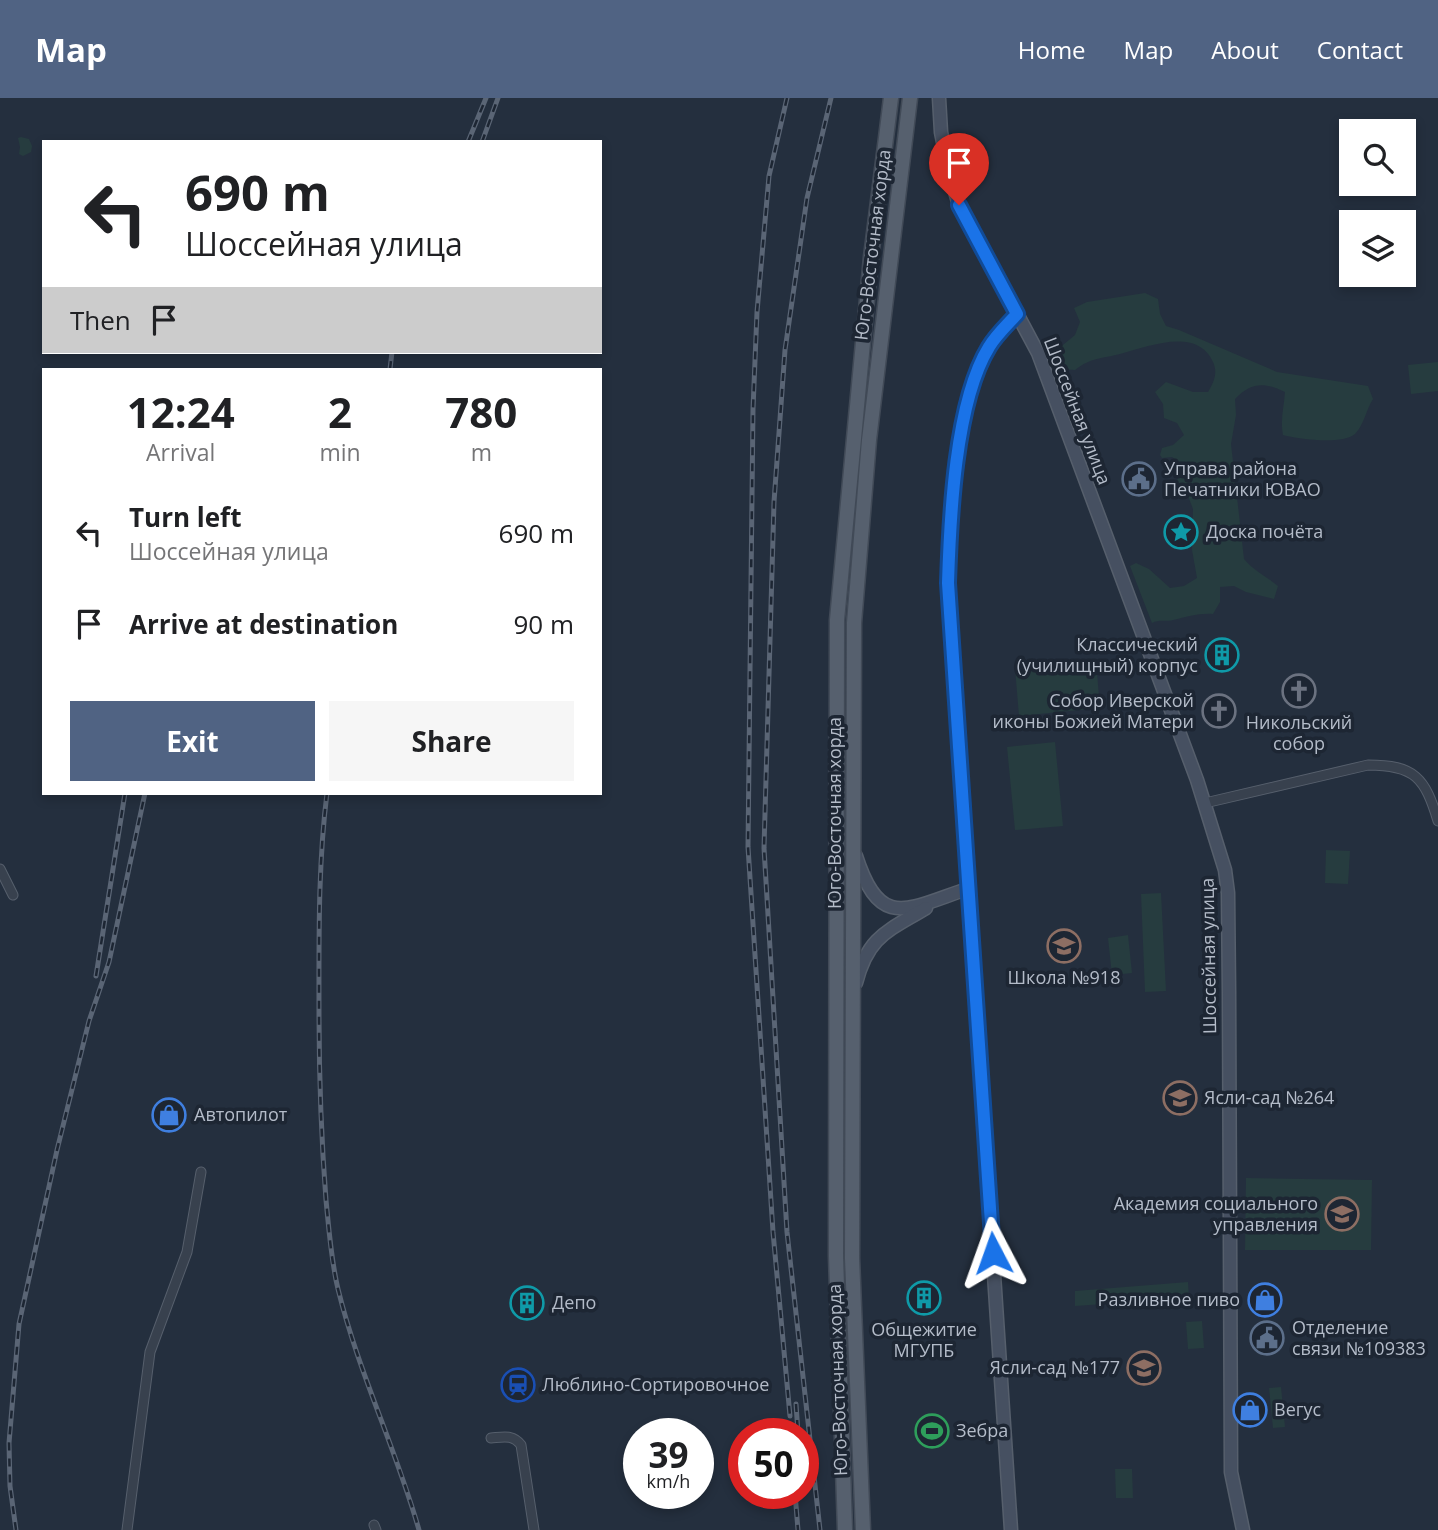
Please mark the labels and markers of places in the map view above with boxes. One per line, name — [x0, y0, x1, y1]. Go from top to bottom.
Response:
pin — [929, 133, 989, 205]
place label: Управа района Печатники ЮВАО — [1164, 456, 1321, 501]
public building icon: Управа района Печатники ЮВАО — [1120, 460, 1158, 498]
place icon: Доска почёта — [1162, 513, 1200, 551]
place label: Доска почёта — [1206, 519, 1323, 543]
place label: Классический (училищный) корпус — [1017, 632, 1198, 677]
building icon: Классический (училищный) корпус — [1203, 636, 1241, 674]
church icon: Никольский собор — [1280, 672, 1318, 710]
place label: Собор Иверской иконы Божией Матери — [993, 688, 1194, 733]
church icon: Собор Иверской иконы Божией Матери — [1200, 692, 1238, 730]
place label: Никольский собор — [1246, 710, 1352, 755]
school or university icon: Школа №918 — [1045, 927, 1083, 965]
place label: Школа №918 — [1008, 965, 1120, 989]
school or university icon: Ясли-сад №264 — [1161, 1079, 1199, 1117]
place label: Ясли-сад №264 — [1204, 1085, 1334, 1109]
shop icon: Автопилот — [150, 1096, 188, 1134]
place label: Автопилот — [194, 1102, 288, 1126]
place label: Академия социального управления — [1114, 1191, 1318, 1236]
school or university icon: Академия социального управления — [1323, 1195, 1361, 1233]
building icon: Общежитие МГУПБ — [905, 1279, 943, 1317]
shop icon: Разливное пиво — [1246, 1281, 1284, 1319]
building icon: Депо — [508, 1284, 546, 1322]
place label: Разливное пиво — [1098, 1287, 1240, 1311]
place label: Депо — [552, 1290, 596, 1314]
place label: Отделение связи №109383 — [1292, 1315, 1426, 1360]
place label: Общежитие МГУПБ — [871, 1317, 977, 1362]
public building icon: Отделение связи №109383 — [1248, 1319, 1286, 1357]
school or university icon: Ясли-сад №177 — [1125, 1349, 1163, 1387]
place label: Ясли-сад №177 — [990, 1355, 1120, 1379]
station icon: Люблино-Сортировочное — [499, 1366, 537, 1404]
place label: Люблино-Сортировочное — [542, 1372, 769, 1396]
shop icon: Вегус — [1231, 1391, 1269, 1429]
place label: Вегус — [1274, 1397, 1322, 1421]
sports icon: Зебра — [913, 1412, 951, 1450]
place label: Зебра — [956, 1418, 1008, 1442]

